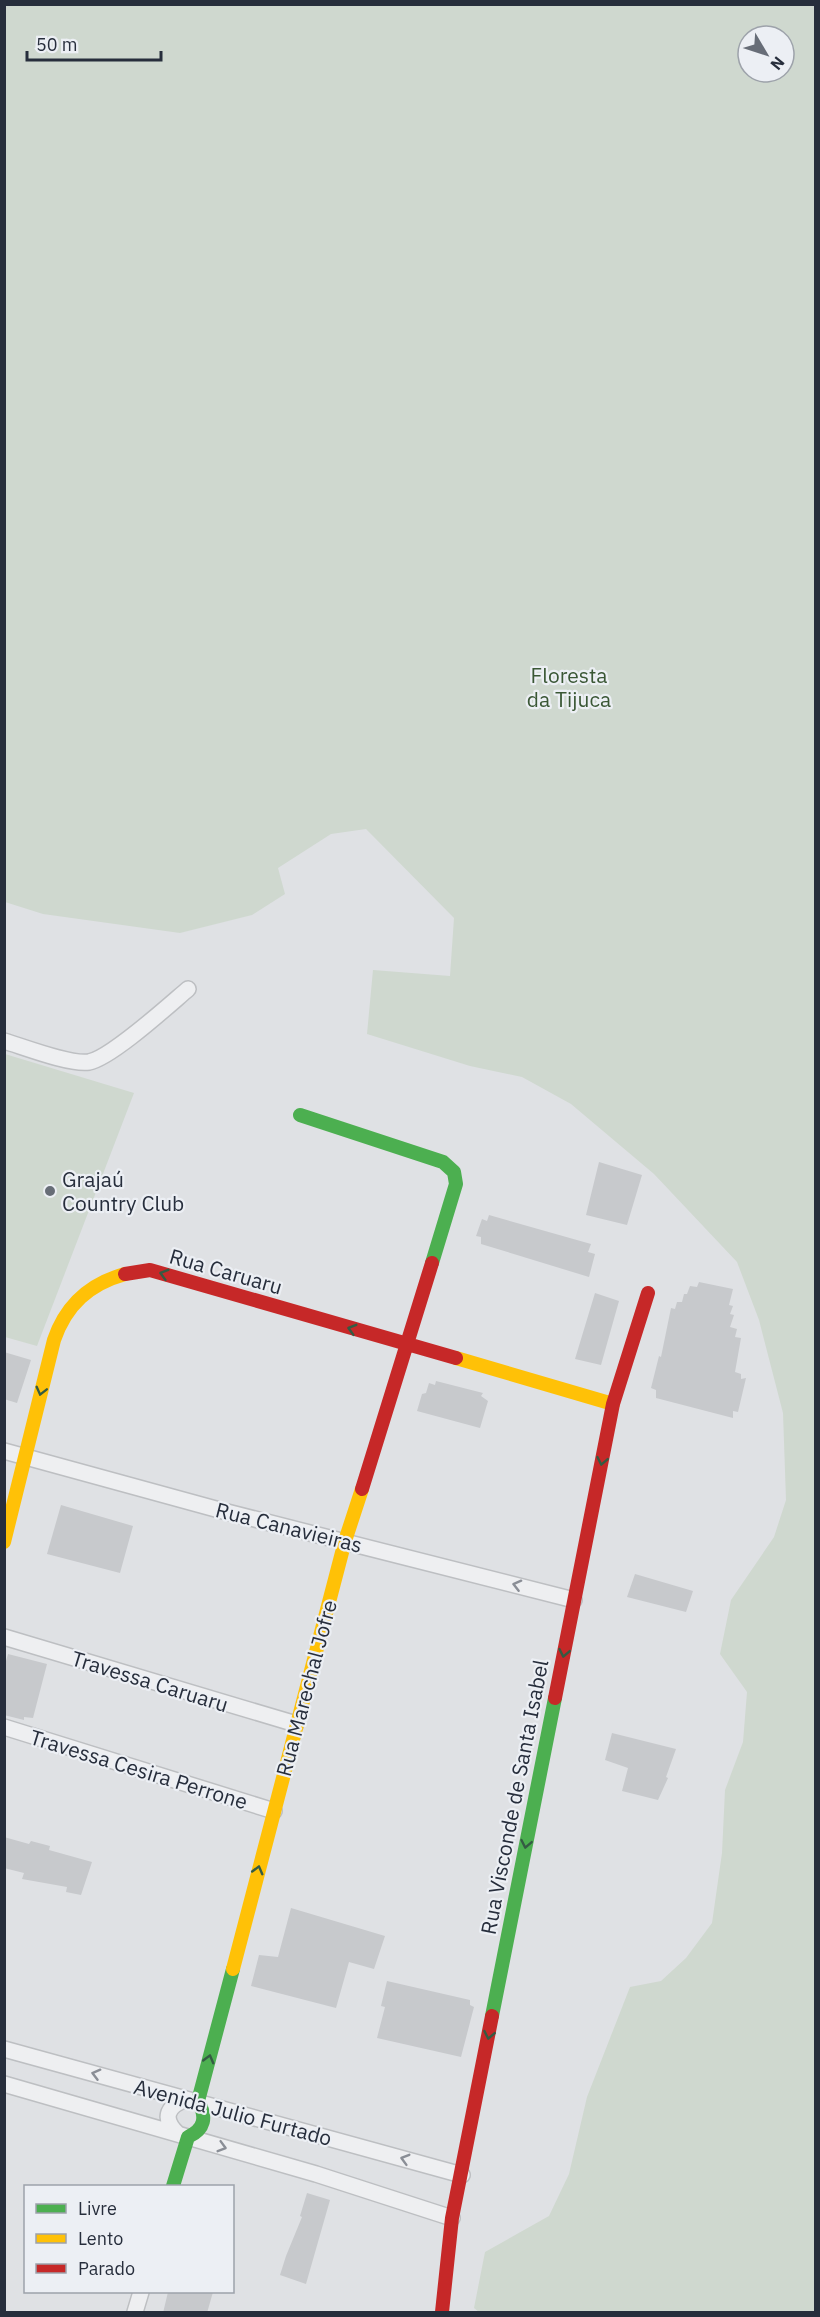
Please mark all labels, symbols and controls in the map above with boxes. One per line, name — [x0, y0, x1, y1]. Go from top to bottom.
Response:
scale bar — [27, 24, 160, 62]
north arrow — [736, 24, 796, 84]
text: 50 m — [36, 33, 78, 56]
text: N — [766, 53, 789, 74]
park label: Floresta da Tijuca — [527, 661, 611, 713]
place label: Grajaú Country Club — [62, 1165, 184, 1217]
marker: Grajaú Country Club — [43, 1184, 57, 1198]
street label: Rua Caruaru — [166, 1242, 286, 1300]
one-way arrow — [159, 1269, 169, 1282]
one-way arrow — [347, 1324, 357, 1336]
one-way arrow — [35, 1385, 48, 1395]
one-way arrow — [596, 1456, 609, 1466]
street label: Rua Canavieiras — [213, 1495, 365, 1559]
one-way arrow — [513, 1580, 523, 1593]
street label: Rua Marechal Jofre — [269, 1597, 343, 1779]
street label: Travessa Caruaru — [68, 1644, 232, 1718]
one-way arrow — [558, 1647, 571, 1657]
street label: Rua Visconde de Santa Isabel — [474, 1657, 554, 1937]
street label: Travessa Cesira Perrone — [27, 1723, 251, 1815]
one-way arrow — [520, 1839, 533, 1849]
one-way arrow — [251, 1865, 264, 1875]
one-way arrow — [483, 2030, 496, 2040]
one-way arrow — [201, 2054, 214, 2064]
one-way arrow — [91, 2069, 102, 2081]
street label: Avenida Julio Furtado — [131, 2072, 335, 2152]
one-way arrow — [216, 2140, 227, 2152]
one-way arrow — [400, 2154, 410, 2167]
legend — [24, 2185, 234, 2293]
text: Livre — [78, 2197, 117, 2220]
text: Lento — [78, 2227, 123, 2250]
text: Parado — [78, 2257, 135, 2280]

